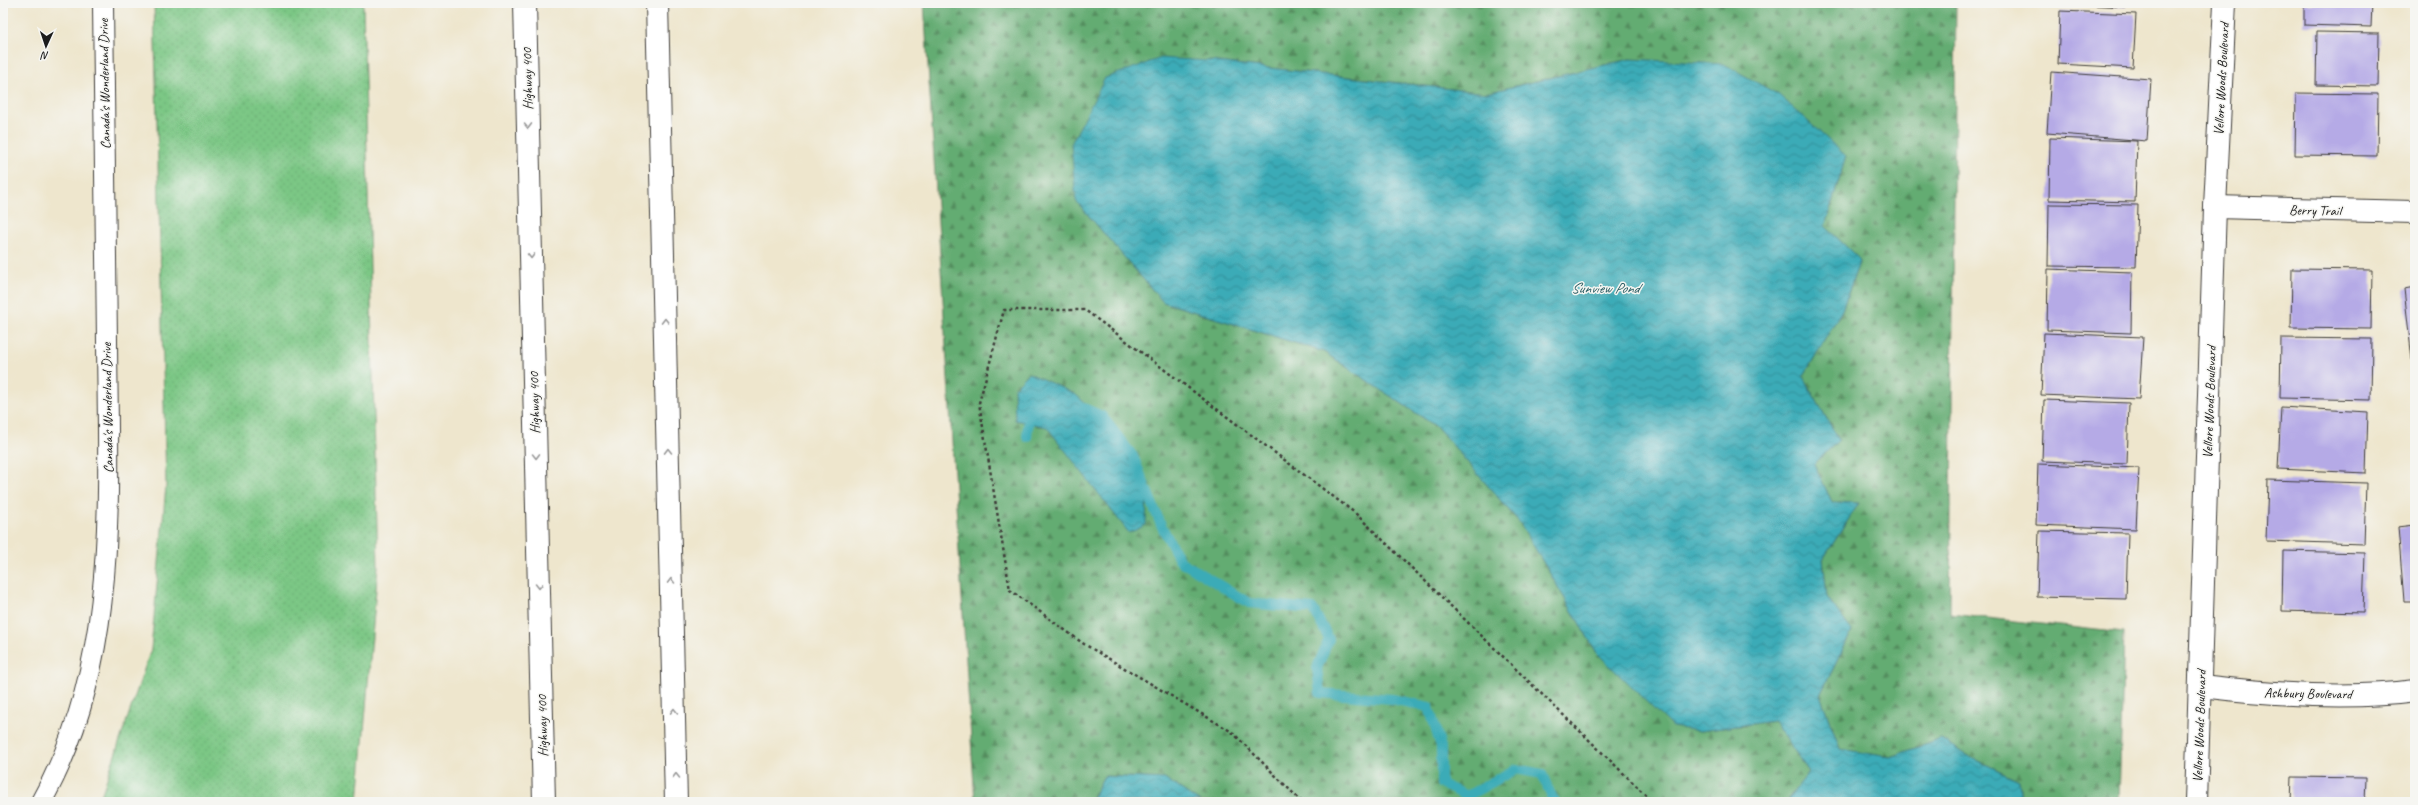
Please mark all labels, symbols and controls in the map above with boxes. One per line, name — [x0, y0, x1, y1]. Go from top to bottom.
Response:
street label: Canada's Wonderland Drive — [95, 17, 114, 149]
street label: Vellore Woods Boulevard — [2210, 20, 2233, 136]
north arrow — [26, 26, 66, 66]
street label: Highway 400 — [518, 46, 537, 110]
text: N — [40, 49, 49, 63]
one-way arrow — [524, 123, 532, 129]
street label: Berry Trail — [2289, 202, 2344, 219]
one-way arrow — [527, 253, 535, 259]
water label: Sunview Pond — [1571, 279, 1644, 298]
one-way arrow — [661, 318, 669, 324]
street label: Canada's Wonderland Drive — [98, 341, 117, 473]
street label: Vellore Woods Boulevard — [2199, 343, 2220, 459]
street label: Highway 400 — [525, 370, 544, 434]
one-way arrow — [664, 448, 672, 454]
one-way arrow — [531, 453, 540, 459]
one-way arrow — [667, 578, 675, 584]
one-way arrow — [535, 583, 543, 589]
street label: Vellore Woods Boulevard — [2189, 667, 2210, 783]
street label: Ashbury Boulevard — [2264, 684, 2354, 703]
street label: Highway 400 — [533, 693, 552, 757]
one-way arrow — [670, 708, 678, 714]
one-way arrow — [671, 773, 680, 779]

